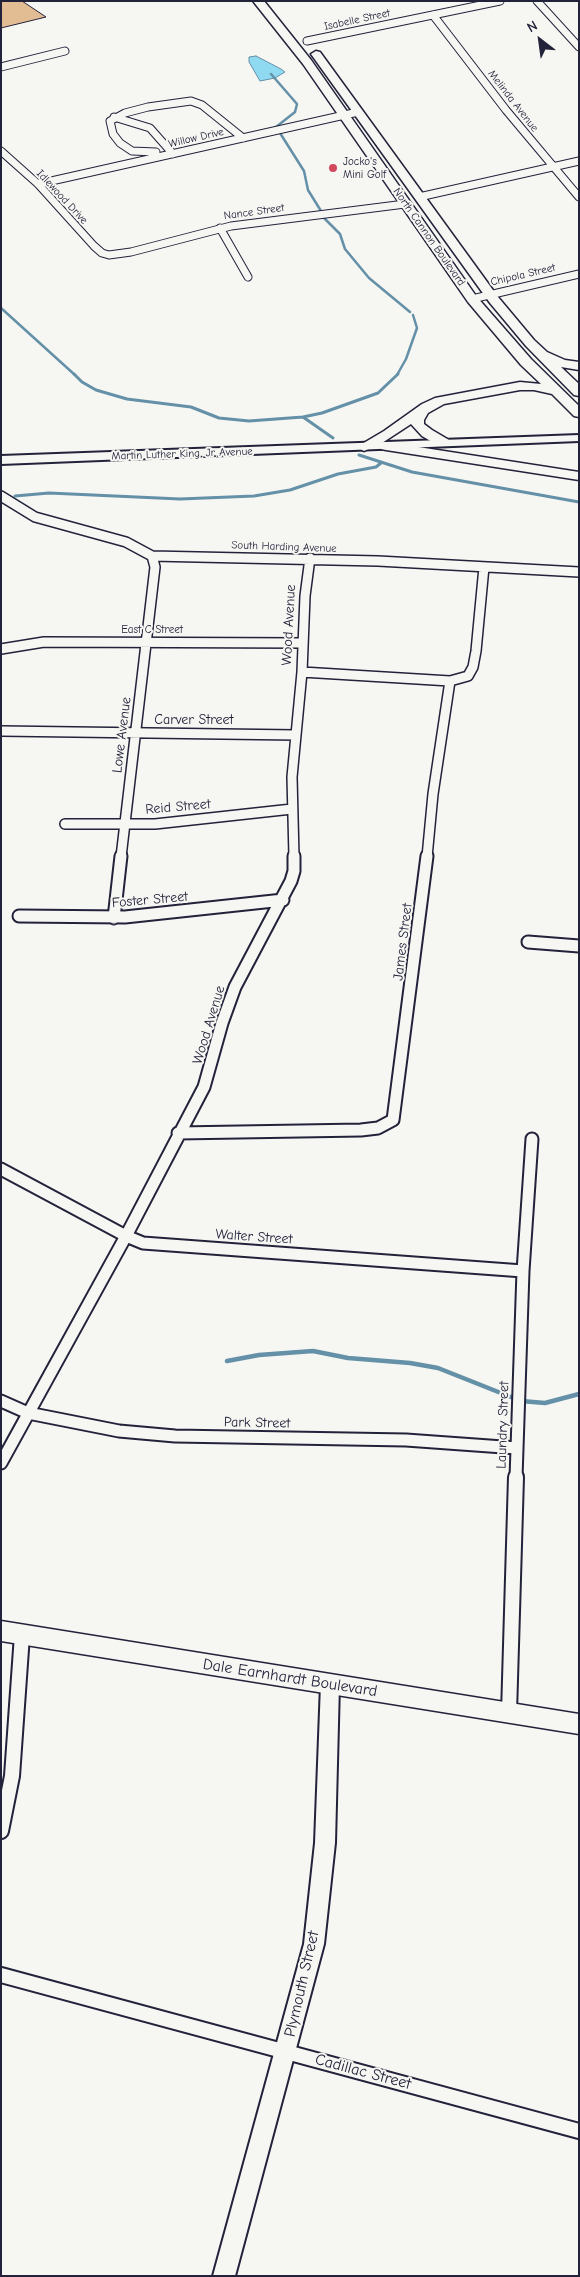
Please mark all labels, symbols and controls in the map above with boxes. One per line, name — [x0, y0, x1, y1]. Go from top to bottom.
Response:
street label: Isabelle Street — [323, 7, 391, 33]
north arrow — [515, 15, 565, 65]
text: N — [524, 17, 540, 36]
street label: Melinda Avenue — [485, 68, 541, 134]
street label: Willow Drive — [167, 125, 225, 151]
place label: Jocko's Mini Golf — [343, 155, 386, 181]
marker: Jocko's Mini Golf — [327, 162, 339, 174]
street label: Idlewood Drive — [34, 167, 90, 227]
street label: North Cannon Boulevard — [390, 186, 468, 288]
street label: Nance Street — [223, 201, 285, 223]
street label: Chipola Street — [489, 261, 557, 289]
street label: Martin Luther King, Jr. Avenue — [111, 445, 253, 463]
street label: South Harding Avenue — [231, 539, 337, 555]
street label: Wood Avenue — [278, 584, 300, 666]
street label: East C Street — [121, 623, 183, 637]
street label: Lowe Avenue — [109, 696, 135, 774]
street label: Carver Street — [154, 712, 234, 728]
street label: Reid Street — [145, 796, 211, 818]
street label: Foster Street — [111, 888, 189, 912]
street label: James Street — [390, 902, 416, 982]
street label: Wood Avenue — [189, 984, 229, 1066]
street label: Walter Street — [215, 1226, 293, 1248]
street label: Laundry Street — [493, 1381, 513, 1469]
street label: Park Street — [224, 1414, 290, 1432]
street label: Dale Earnhardt Boulevard — [201, 1655, 379, 1701]
street label: Plymouth Street — [280, 1929, 324, 2039]
street label: Cadillac Street — [313, 2050, 413, 2094]

